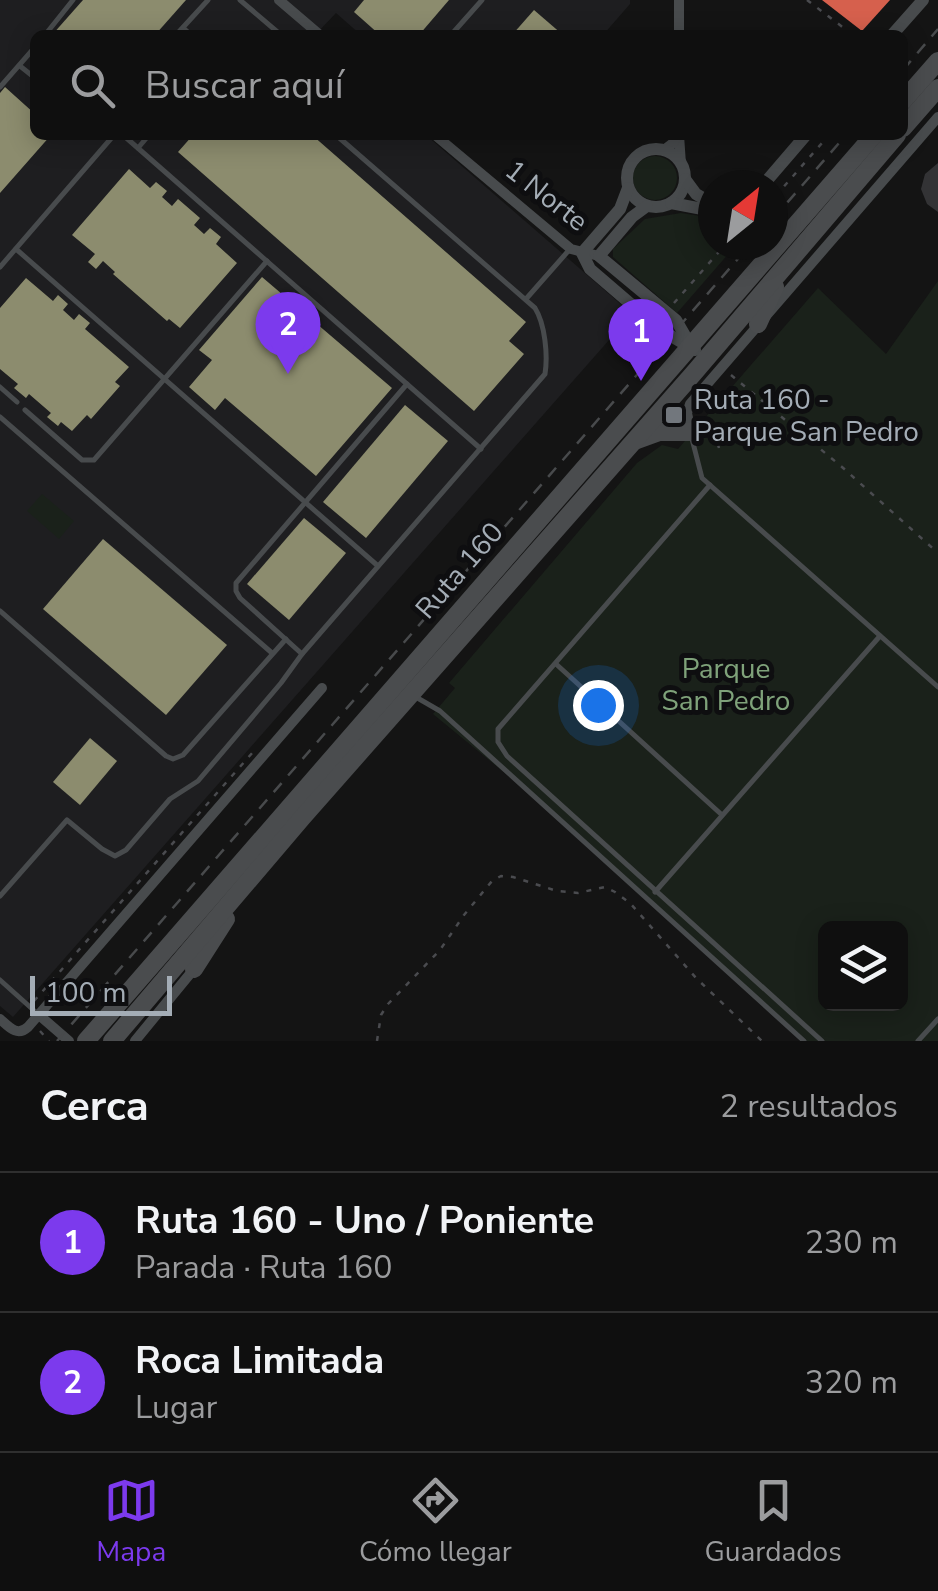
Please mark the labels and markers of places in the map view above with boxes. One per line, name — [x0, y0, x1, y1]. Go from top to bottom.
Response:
pin: 2 — [256, 292, 320, 374]
pin: 1 — [608, 298, 674, 381]
place label: Ruta 160 - Parque San Pedro — [694, 381, 919, 451]
marker: Ruta 160 - Parque San Pedro — [663, 404, 685, 426]

